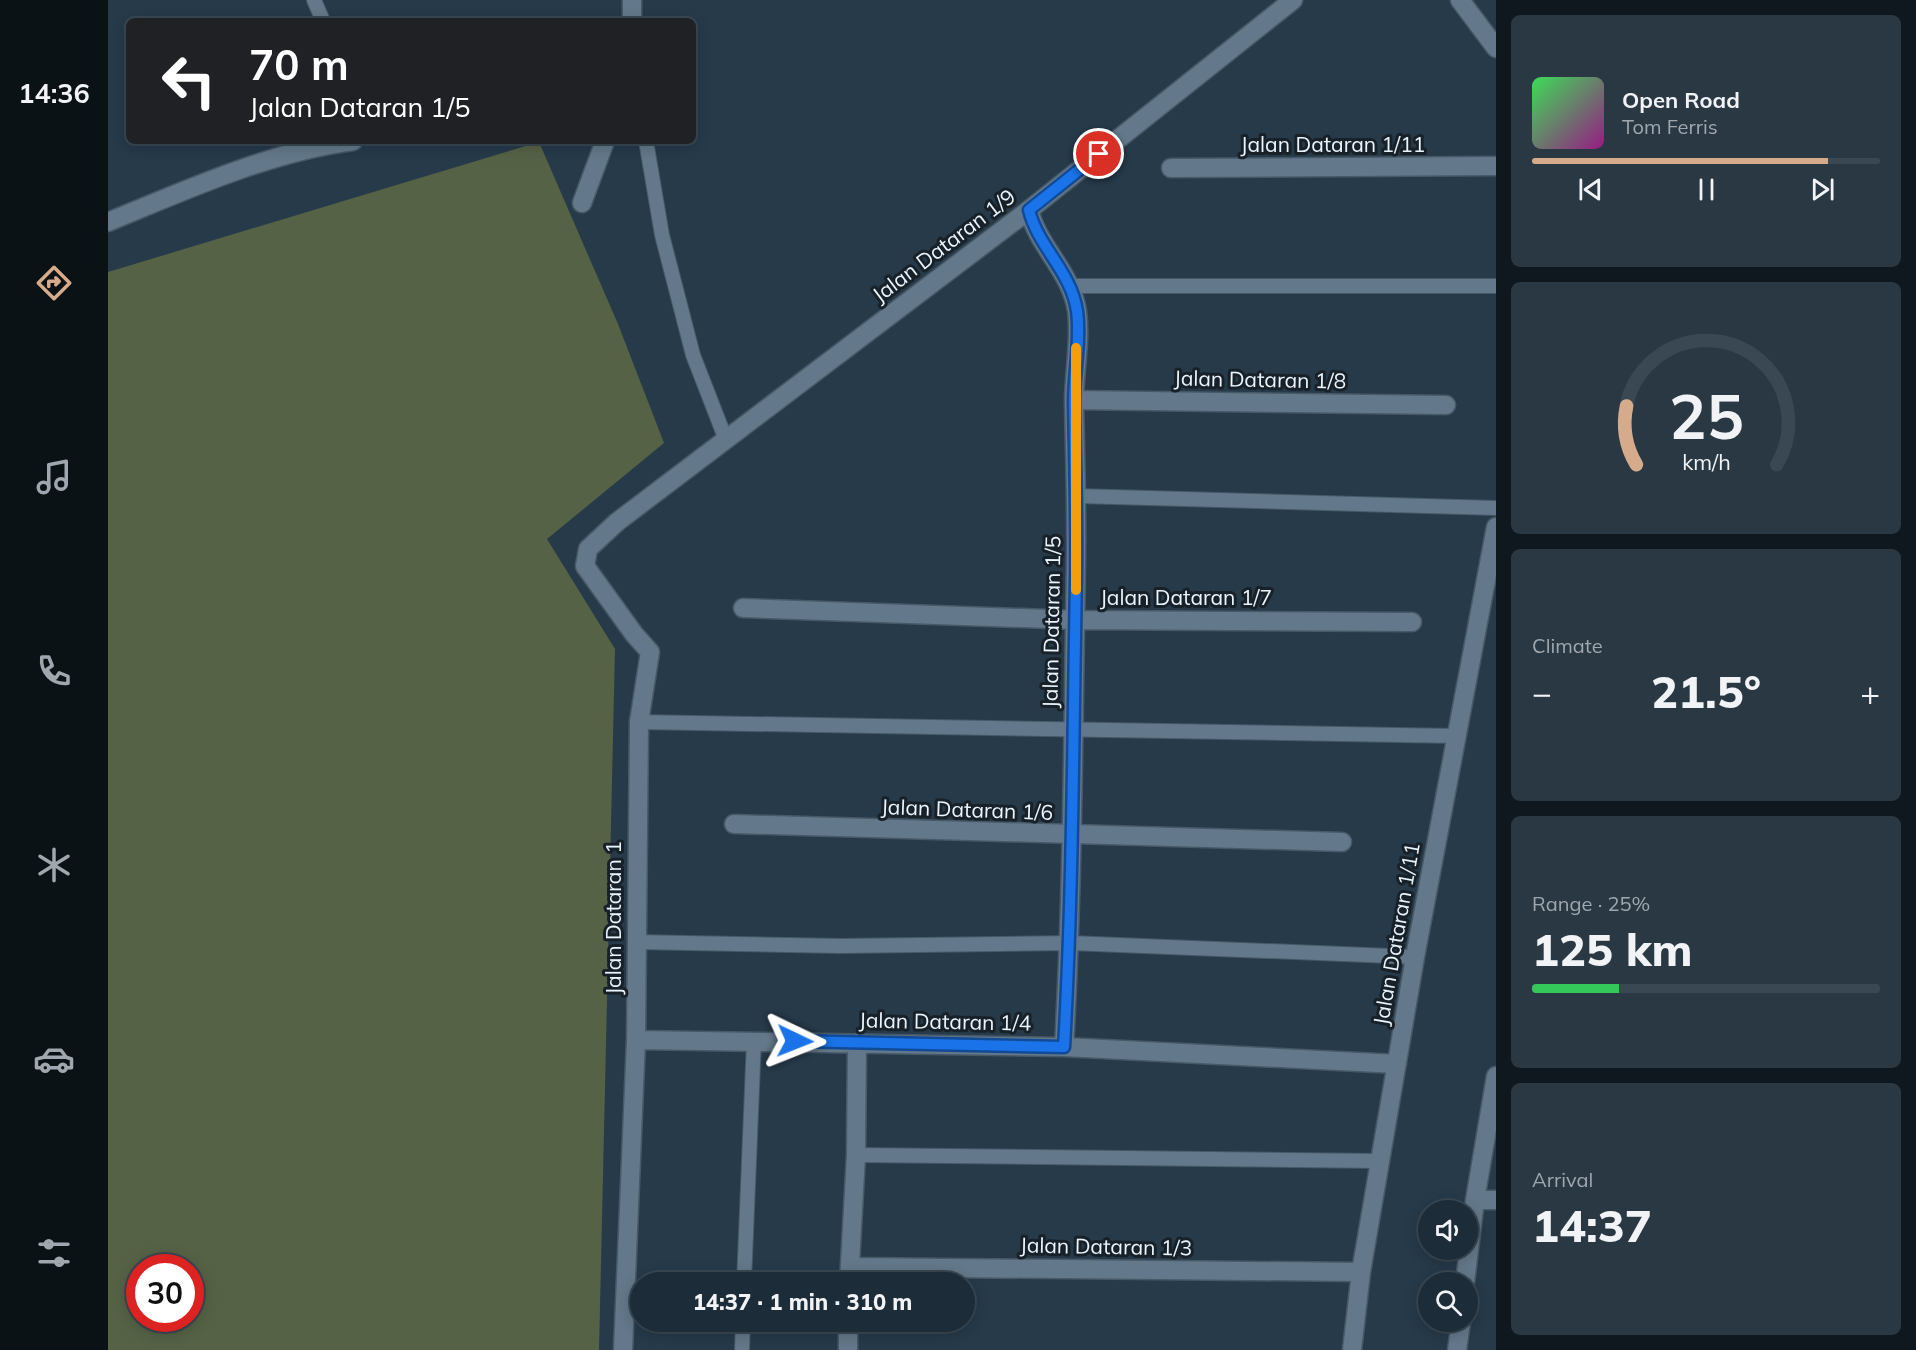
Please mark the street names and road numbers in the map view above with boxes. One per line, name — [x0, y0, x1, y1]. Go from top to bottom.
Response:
street label: Jalan Dataran 1/11 — [1241, 131, 1425, 157]
street label: Jalan Dataran 1/9 — [867, 183, 1020, 307]
street label: Jalan Dataran 1/8 — [1174, 364, 1346, 394]
street label: Jalan Dataran 1/5 — [1036, 536, 1066, 708]
street label: Jalan Dataran 1/7 — [1100, 584, 1272, 610]
street label: Jalan Dataran 1/6 — [881, 793, 1054, 825]
street label: Jalan Dataran 1 — [600, 841, 626, 995]
street label: Jalan Dataran 1/11 — [1367, 841, 1425, 1027]
street label: Jalan Dataran 1/4 — [859, 1006, 1032, 1036]
street label: Jalan Dataran 1/3 — [1020, 1231, 1192, 1261]

